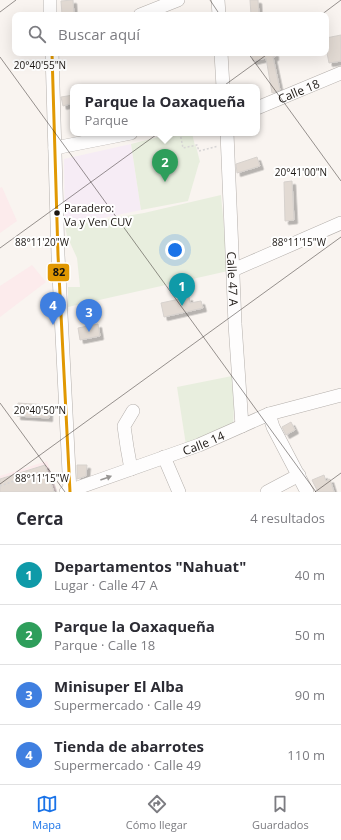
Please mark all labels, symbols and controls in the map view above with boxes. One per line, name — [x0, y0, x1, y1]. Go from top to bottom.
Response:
search box — [12, 12, 329, 56]
icon: search — [26, 23, 48, 45]
text: Buscar aquí — [58, 24, 140, 44]
text: 20°40'55"N — [14, 58, 66, 72]
street label: Calle 18 — [275, 74, 322, 107]
popup — [70, 84, 260, 136]
text: Parque la Oaxaqueña — [85, 91, 245, 111]
text: Parque — [85, 111, 128, 129]
pin: 2 — [152, 149, 178, 182]
text: 20°41'00"N — [275, 165, 327, 179]
place label: Paradero: Va y Ven CUV — [64, 200, 132, 229]
marker: Paradero: Va y Ven CUV — [52, 208, 62, 218]
text: 88°11'20"W — [15, 235, 70, 249]
text: 88°11'15"W — [272, 235, 327, 249]
your location — [165, 240, 185, 260]
street label: Calle 47 A — [223, 251, 243, 307]
line badge: 82 — [47, 263, 70, 282]
text: 82 — [53, 264, 65, 279]
pin: 1 — [169, 273, 195, 306]
pin: 4 — [40, 292, 66, 325]
pin: 3 — [76, 299, 102, 332]
text: 20°40'50"N — [14, 403, 66, 417]
street label: Calle 14 — [180, 426, 227, 459]
text: 88°11'15"W — [15, 471, 70, 485]
one-way arrow — [101, 474, 113, 480]
text: Cerca — [16, 507, 64, 530]
text: 4 resultados — [250, 509, 325, 527]
text: Departamentos "Nahuat" — [54, 556, 246, 576]
text: 1 — [25, 566, 33, 584]
text: 40 m — [295, 566, 325, 584]
text: Lugar · Calle 47 A — [54, 576, 158, 594]
text: Parque la Oaxaqueña — [54, 616, 215, 636]
text: 2 — [25, 626, 33, 644]
text: 50 m — [295, 626, 325, 644]
text: Parque · Calle 18 — [54, 636, 155, 654]
text: Minisuper El Alba — [54, 676, 184, 696]
text: 3 — [25, 686, 33, 704]
text: 90 m — [295, 686, 325, 704]
text: Supermercado · Calle 49 — [54, 696, 201, 714]
text: Tienda de abarrotes — [54, 736, 204, 756]
text: 4 — [25, 746, 33, 764]
text: 110 m — [287, 746, 325, 764]
text: Supermercado · Calle 49 — [54, 756, 201, 774]
tab: Mapa — [32, 793, 61, 832]
tab: Cómo llegar — [126, 793, 187, 832]
tab: Guardados — [252, 793, 309, 832]

